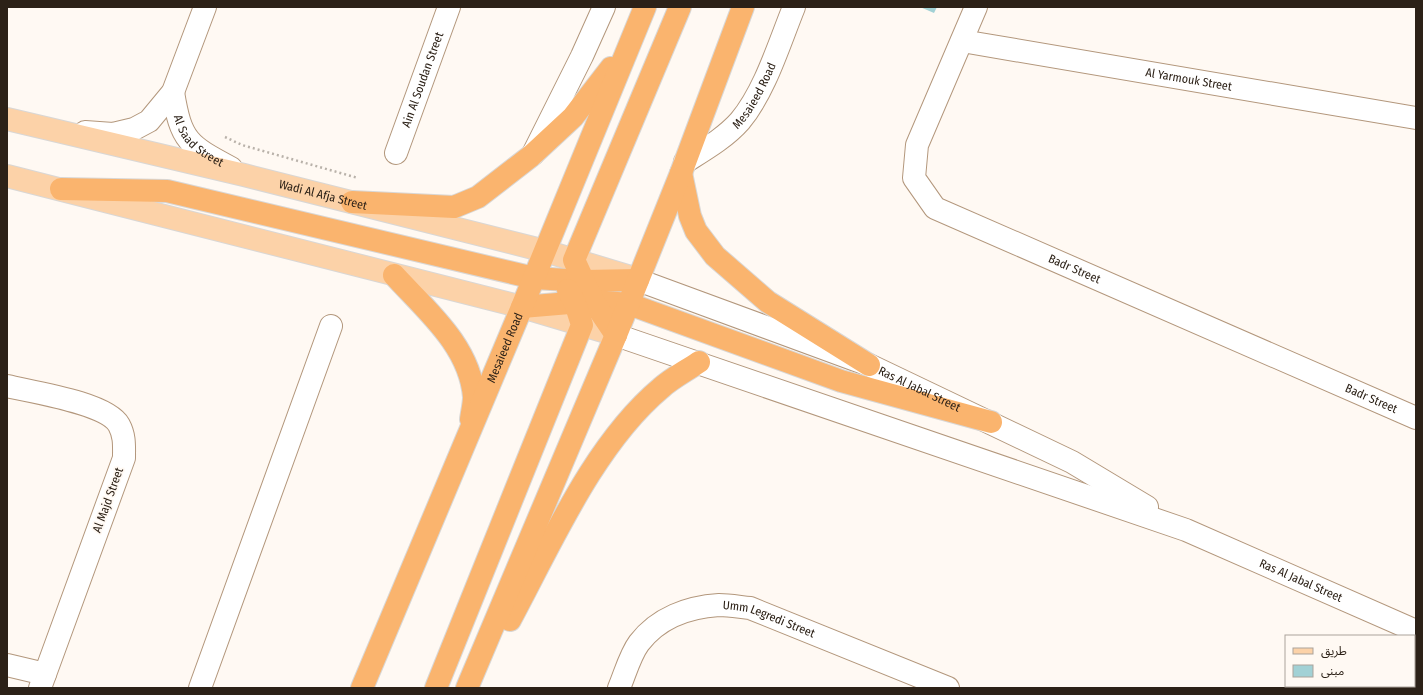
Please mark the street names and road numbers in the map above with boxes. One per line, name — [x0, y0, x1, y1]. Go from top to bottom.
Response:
street label: Ain Al Soudan Street — [399, 30, 446, 129]
street label: Mesaieed Road — [729, 60, 779, 132]
street label: Al Yarmouk Street — [1145, 65, 1233, 94]
street label: Al Saad Street — [171, 113, 226, 170]
street label: Wadi Al Afja Street — [277, 177, 369, 213]
street label: Badr Street — [1046, 251, 1103, 286]
street label: Mesaieed Road — [484, 311, 526, 385]
street label: Ras Al Jabal Street — [876, 364, 963, 415]
street label: Badr Street — [1343, 381, 1400, 416]
street label: Al Majd Street — [90, 465, 126, 535]
street label: Ras Al Jabal Street — [1257, 556, 1345, 605]
street label: Umm Legredi Street — [722, 598, 817, 641]

